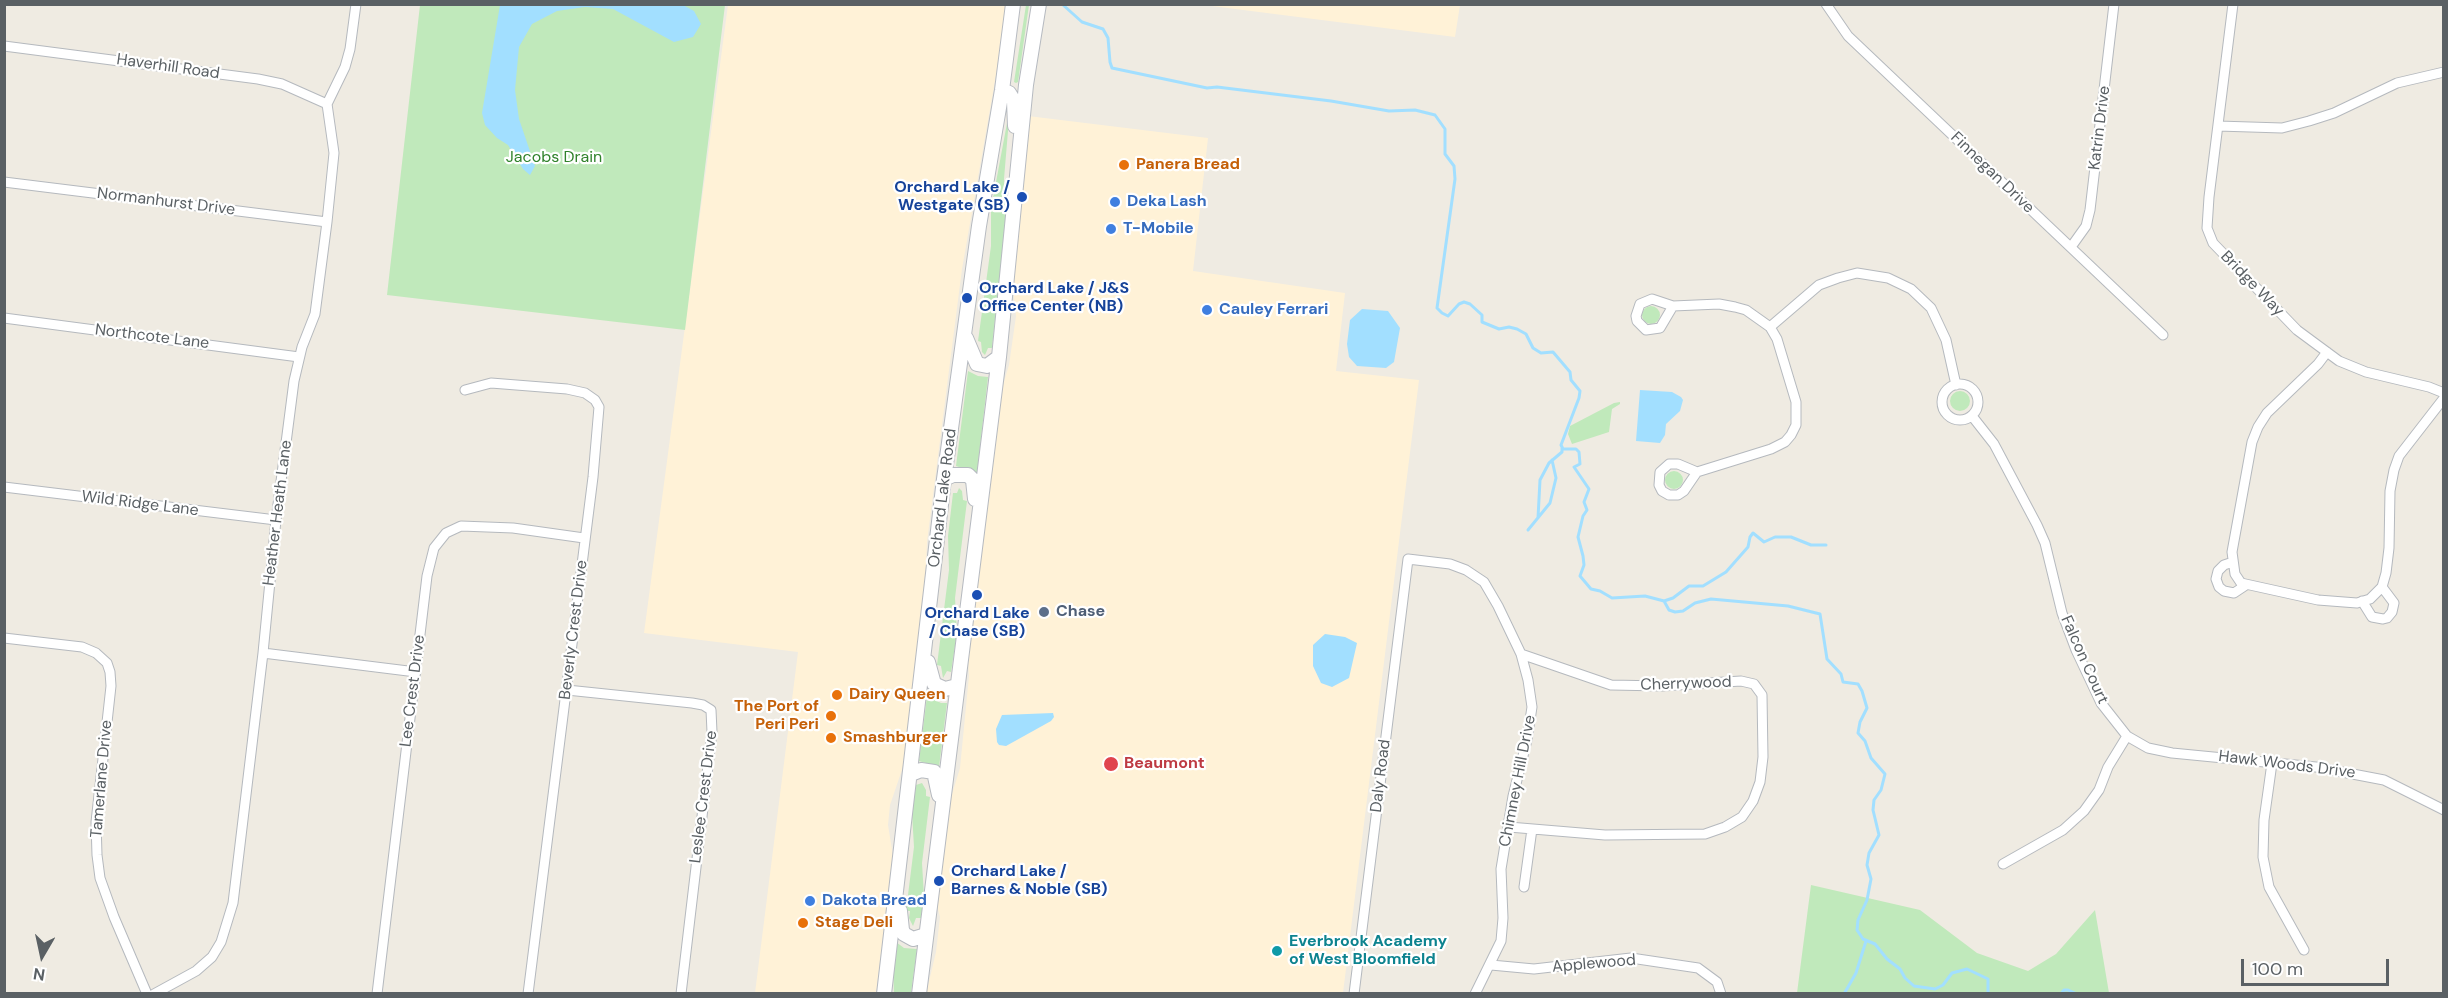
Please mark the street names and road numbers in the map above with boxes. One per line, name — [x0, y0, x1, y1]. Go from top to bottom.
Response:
street label: Haverhill Road — [115, 50, 221, 84]
street label: Katrin Drive — [2085, 85, 2115, 171]
street label: Finnegan Drive — [1946, 128, 2038, 218]
street label: Normanhurst Drive — [96, 184, 236, 220]
street label: Bridge Way — [2216, 247, 2288, 321]
street label: Northcote Lane — [94, 320, 210, 354]
street label: Orchard Lake Road — [925, 427, 961, 569]
street label: Heather Heath Lane — [260, 439, 296, 587]
street label: Wild Ridge Lane — [80, 487, 200, 521]
street label: Beverly Crest Drive — [556, 559, 592, 701]
street label: Falcon Court — [2056, 613, 2112, 707]
street label: Lee Crest Drive — [397, 634, 429, 748]
street label: Cherrywood — [1640, 673, 1732, 695]
street label: Chimney Hill Drive — [1496, 713, 1540, 849]
street label: Tamerlane Drive — [87, 719, 117, 839]
street label: Leslee Crest Drive — [686, 730, 722, 864]
street label: Daly Road — [1367, 738, 1395, 814]
street label: Hawk Woods Drive — [2217, 747, 2357, 783]
street label: Applewood — [1551, 951, 1637, 977]

